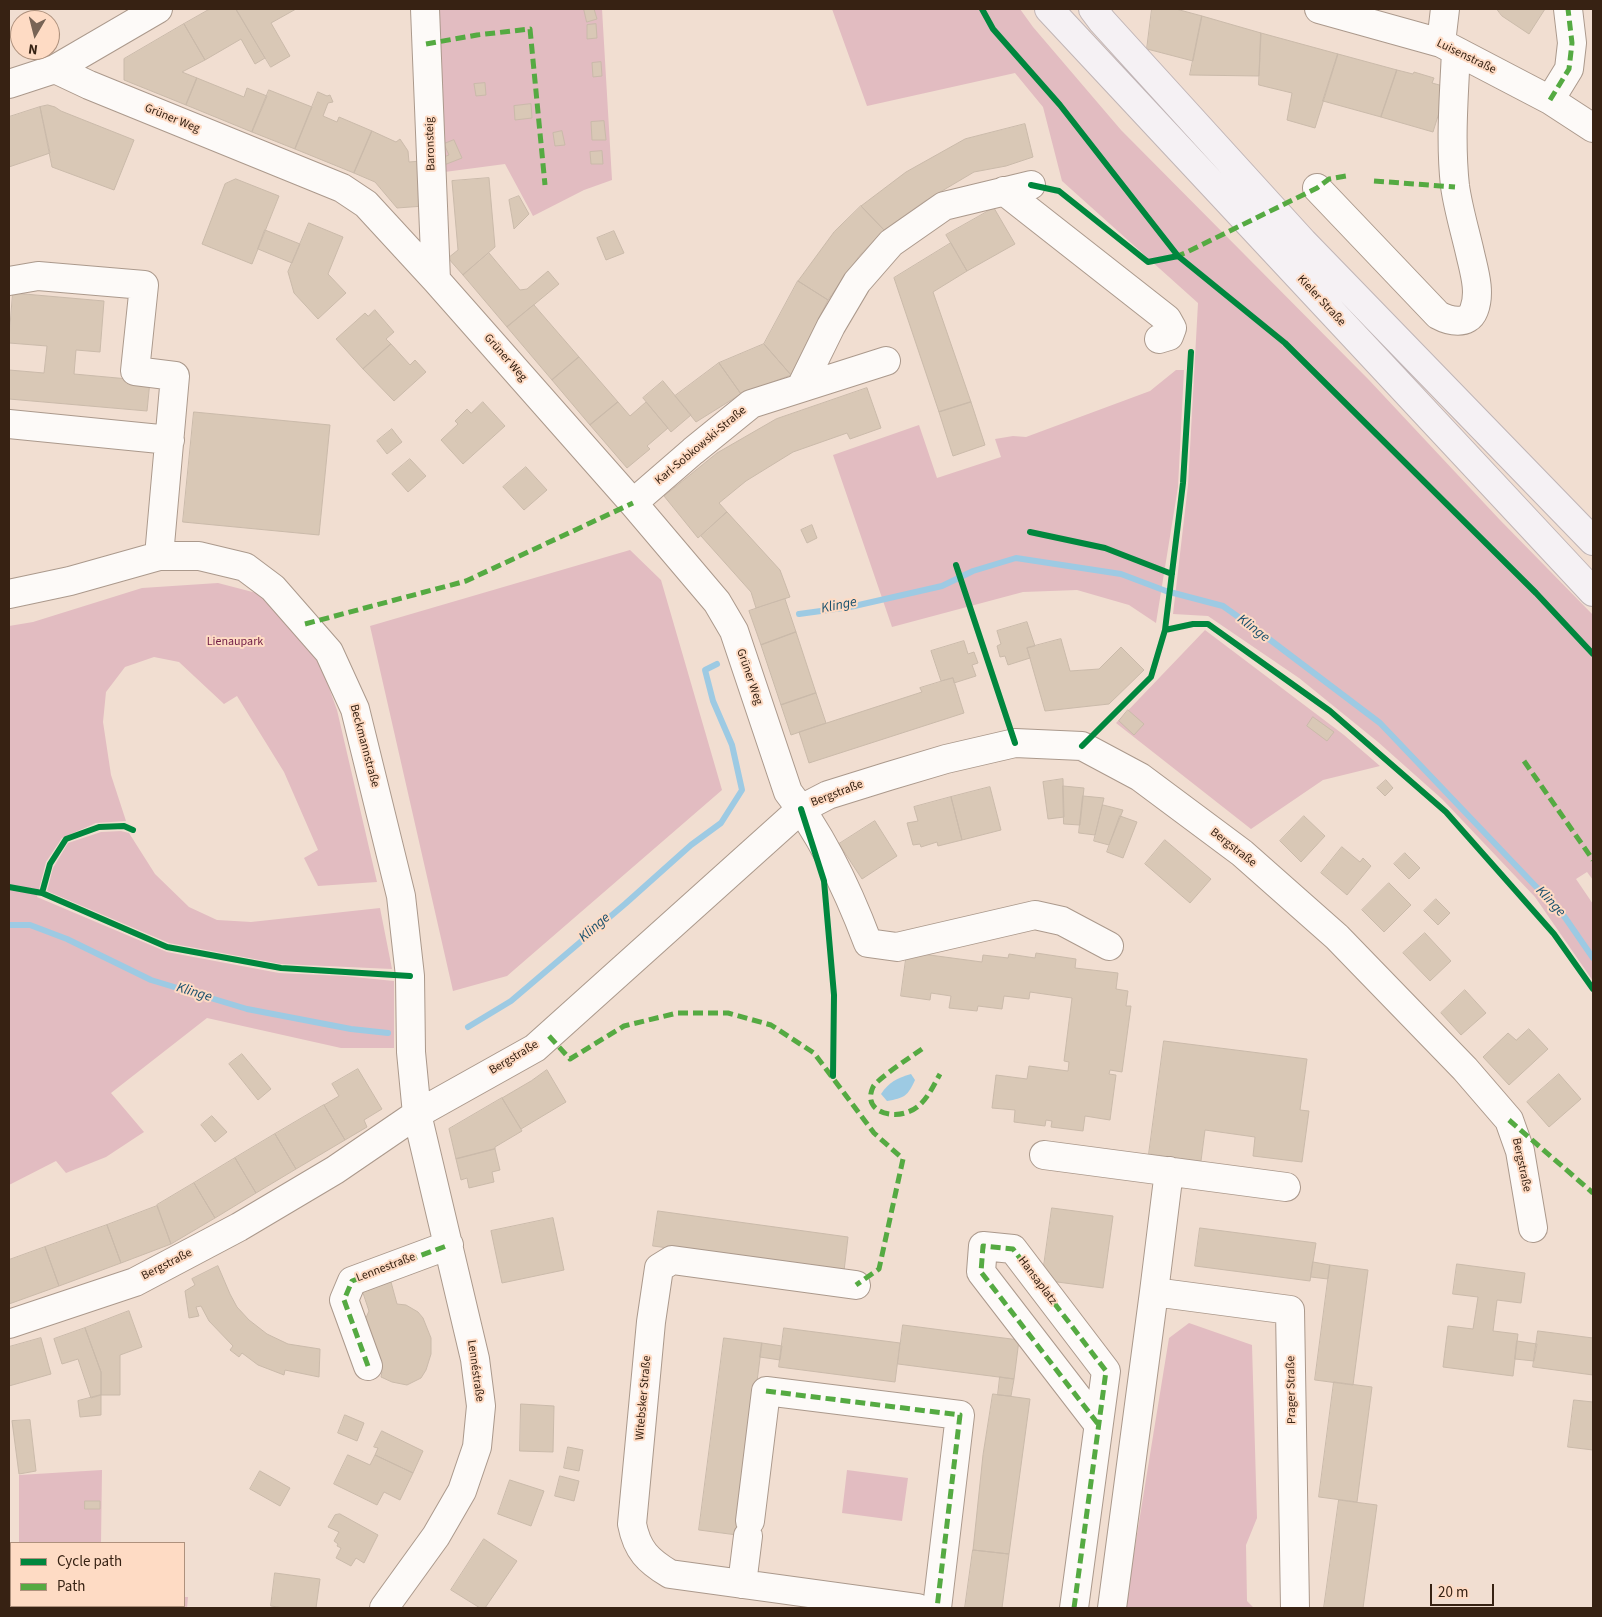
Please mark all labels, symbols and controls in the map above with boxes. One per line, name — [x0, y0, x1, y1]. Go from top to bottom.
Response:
north arrow — [10, 10, 60, 60]
street label: Luisenstraße — [1434, 36, 1498, 78]
text: N — [27, 38, 39, 59]
street label: Grüner Weg — [142, 101, 202, 137]
street label: Baronsteig — [423, 117, 439, 171]
street label: Kieler Straße — [1294, 273, 1348, 329]
street label: Grüner Weg — [480, 331, 530, 385]
street label: Karl-Sobkowski-Straße — [653, 404, 749, 488]
water label: Klinge — [820, 594, 858, 618]
water label: Klinge — [1234, 611, 1272, 647]
park label: Lienaupark — [207, 635, 263, 649]
street label: Grüner Weg — [733, 647, 765, 707]
street label: Beckmannstraße — [346, 703, 382, 789]
street label: Bergstraße — [809, 777, 865, 811]
street label: Bergstraße — [1207, 825, 1259, 871]
water label: Klinge — [1532, 883, 1568, 921]
water label: Klinge — [576, 910, 614, 946]
water label: Klinge — [174, 980, 214, 1006]
street label: Bergstraße — [487, 1038, 541, 1078]
street label: Bergstraße — [1508, 1137, 1534, 1193]
street label: Bergstraße — [139, 1246, 195, 1284]
street label: Lennestraße — [354, 1250, 418, 1286]
street label: Hansaplatz — [1014, 1254, 1060, 1308]
street label: Lennéstraße — [464, 1339, 486, 1403]
street label: Witebsker Straße — [633, 1355, 655, 1441]
street label: Prager Straße — [1284, 1356, 1300, 1424]
legend — [10, 1542, 185, 1607]
text: Cycle path — [57, 1551, 122, 1572]
scale bar — [1432, 1574, 1496, 1606]
text: Path — [57, 1576, 85, 1597]
text: 20 m — [1438, 1582, 1468, 1603]

